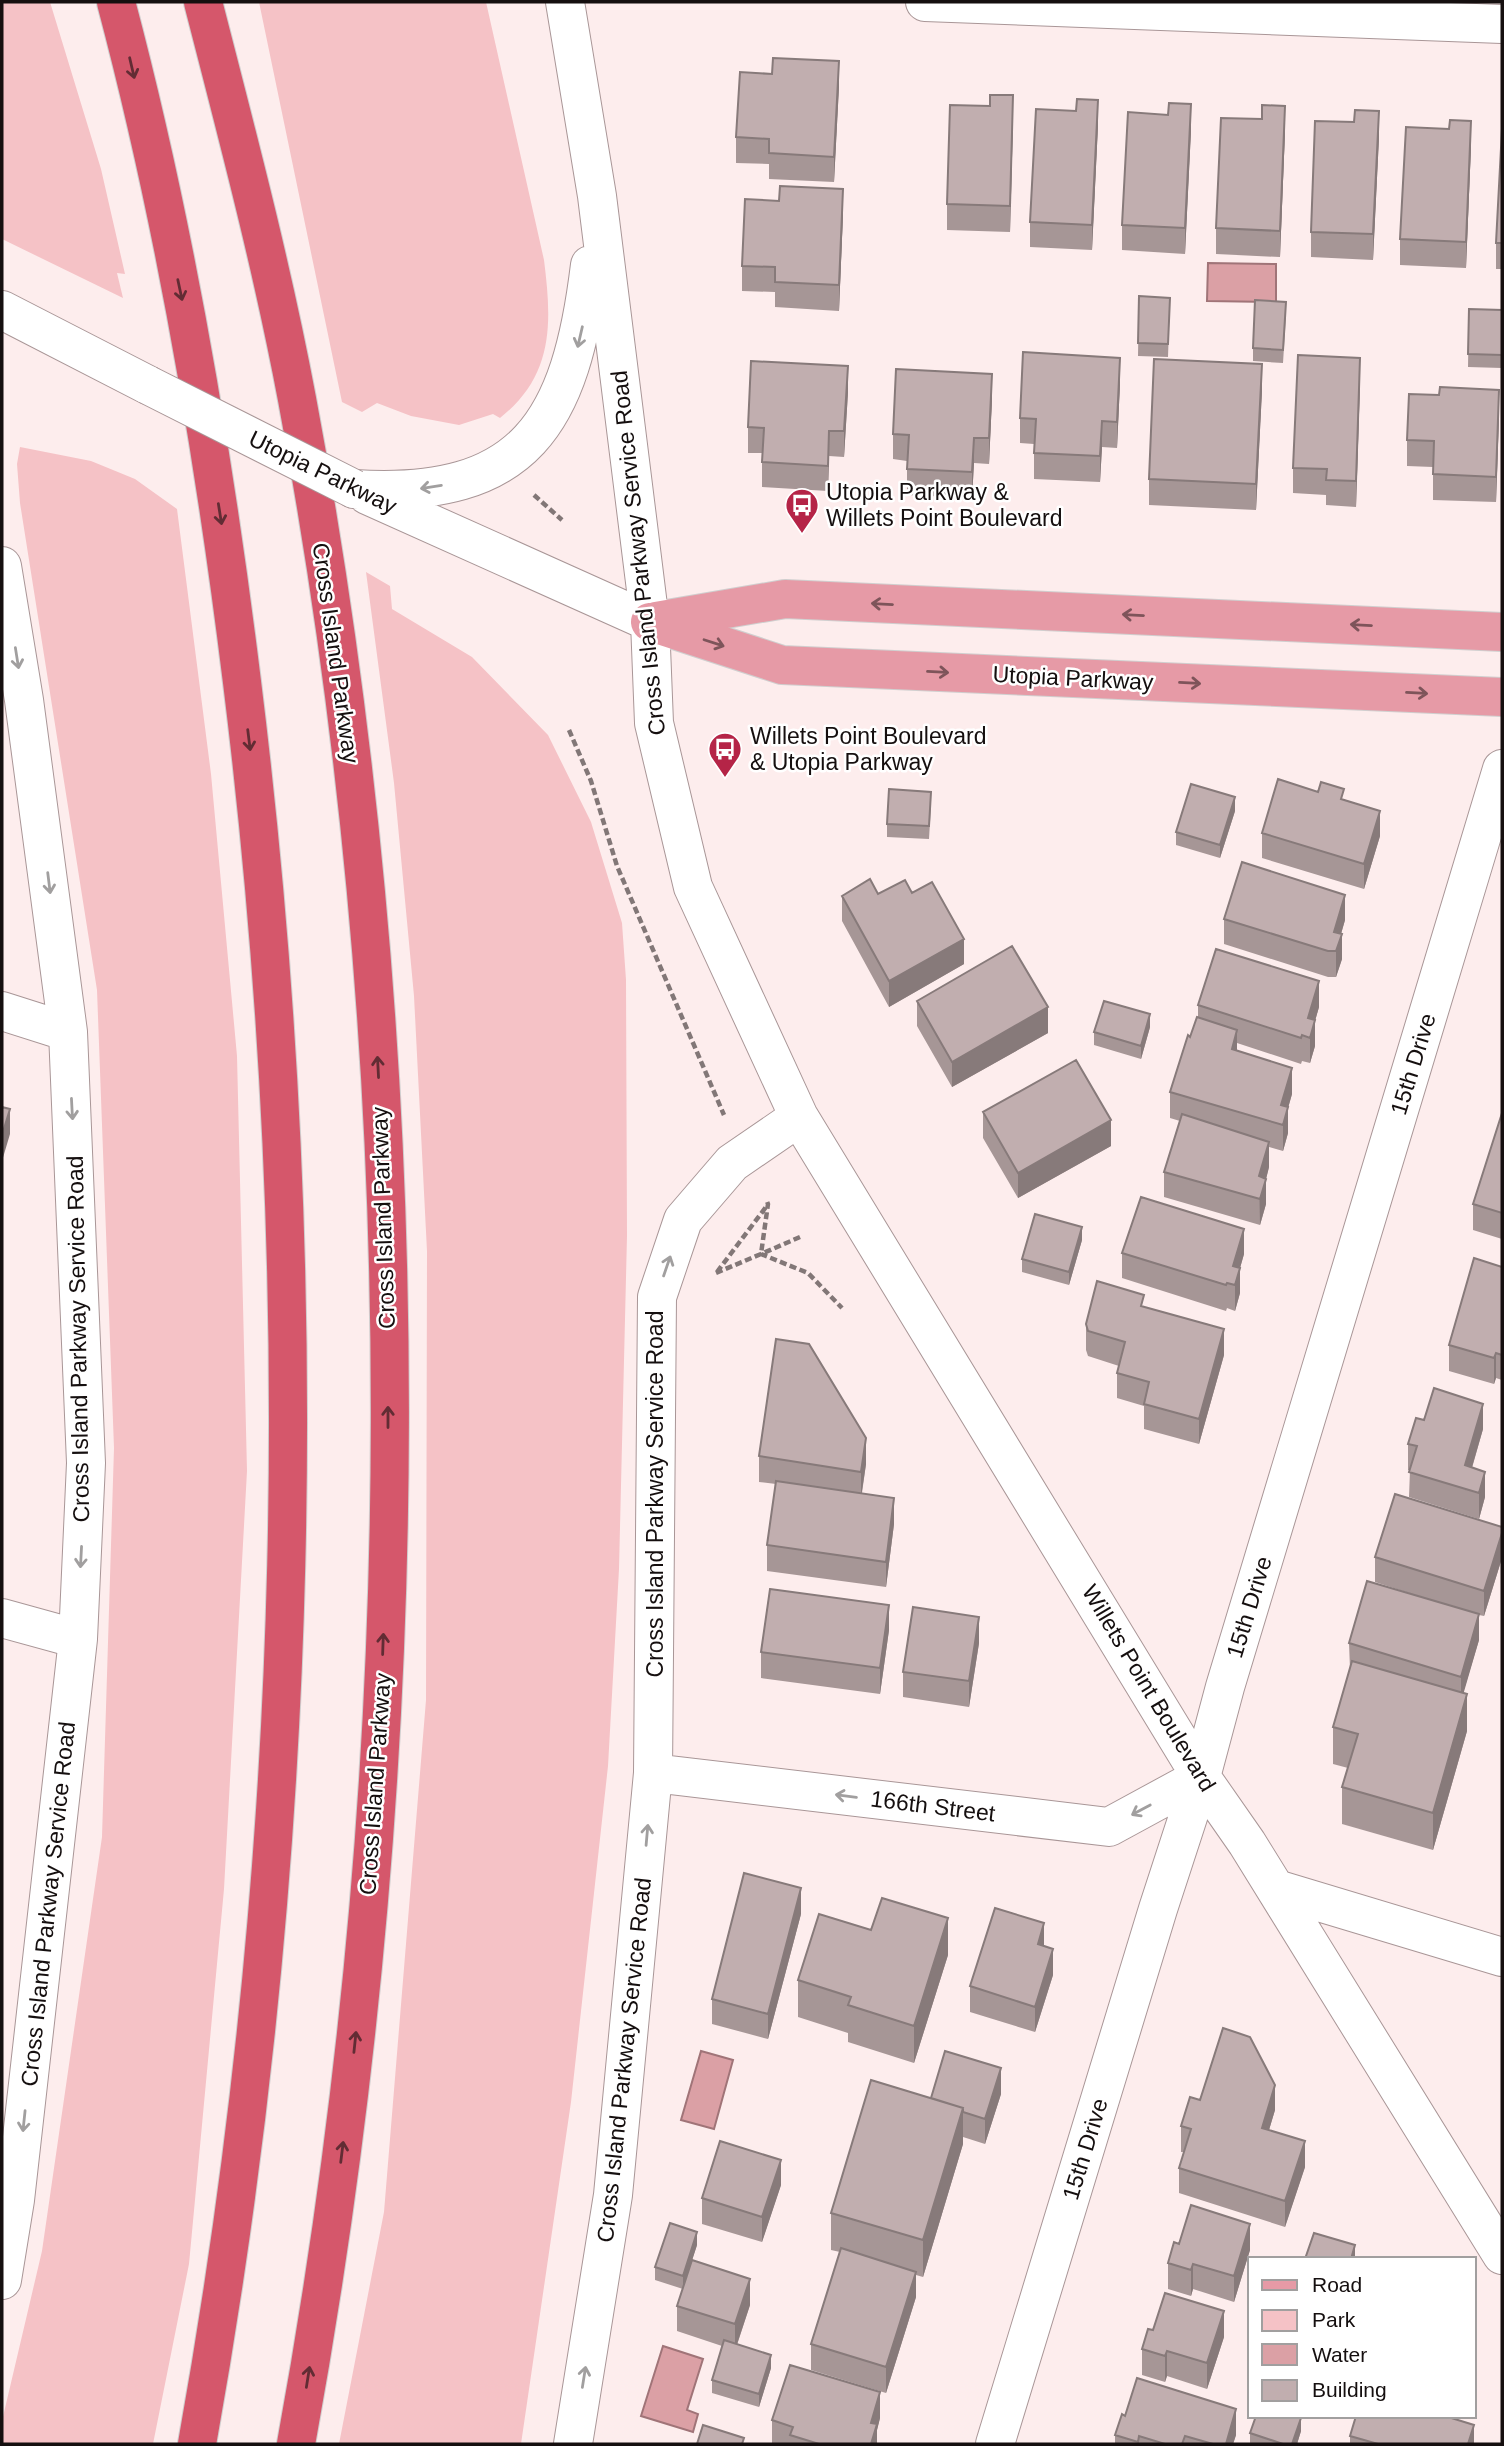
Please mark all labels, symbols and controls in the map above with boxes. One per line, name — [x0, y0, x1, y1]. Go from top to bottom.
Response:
one-way arrow — [125, 56, 139, 79]
one-way arrow — [173, 278, 187, 301]
one-way arrow — [572, 325, 586, 348]
street label: Cross Island Parkway Service Road — [606, 369, 670, 737]
street label: Utopia Parkway — [245, 425, 402, 519]
place label: Utopia Parkway & Willets Point Boulevard — [826, 479, 1063, 531]
one-way arrow — [420, 480, 443, 493]
bus stop icon: Utopia Parkway & Willets Point Boulevard — [783, 486, 821, 535]
one-way arrow — [213, 502, 226, 525]
street label: Cross Island Parkway — [308, 541, 364, 765]
one-way arrow — [870, 597, 893, 610]
one-way arrow — [1122, 609, 1145, 622]
one-way arrow — [1349, 619, 1372, 632]
one-way arrow — [703, 638, 725, 650]
one-way arrow — [11, 646, 24, 669]
street label: Utopia Parkway — [992, 661, 1155, 695]
one-way arrow — [927, 665, 950, 678]
one-way arrow — [1178, 676, 1201, 689]
one-way arrow — [1406, 686, 1429, 699]
place label: Willets Point Boulevard & Utopia Parkway — [750, 723, 987, 775]
one-way arrow — [243, 728, 256, 751]
bus stop icon: Willets Point Boulevard & Utopia Parkway — [706, 730, 744, 779]
one-way arrow — [42, 871, 55, 894]
street label: 15th Drive — [1385, 1010, 1441, 1118]
one-way arrow — [371, 1056, 384, 1079]
one-way arrow — [66, 1097, 79, 1120]
street label: Cross Island Parkway — [366, 1106, 400, 1330]
street label: Cross Island Parkway Service Road — [62, 1155, 94, 1523]
one-way arrow — [662, 1256, 674, 1278]
street label: Cross Island Parkway Service Road — [642, 1311, 668, 1677]
one-way arrow — [381, 1406, 395, 1429]
one-way arrow — [75, 1545, 88, 1568]
street label: 15th Drive — [1221, 1553, 1277, 1661]
street label: Willets Point Boulevard — [1077, 1580, 1221, 1796]
one-way arrow — [377, 1633, 390, 1656]
street label: Cross Island Parkway — [354, 1672, 396, 1896]
street label: Cross Island Parkway Service Road — [16, 1720, 80, 2088]
street label: 166th Street — [869, 1785, 997, 1827]
one-way arrow — [836, 1790, 858, 1803]
one-way arrow — [1131, 1803, 1152, 1817]
one-way arrow — [641, 1824, 654, 1847]
street label: Cross Island Parkway Service Road — [592, 1876, 656, 2244]
one-way arrow — [348, 2031, 361, 2054]
street label: 15th Drive — [1057, 2095, 1113, 2203]
one-way arrow — [17, 2109, 30, 2132]
one-way arrow — [336, 2141, 349, 2164]
legend — [1248, 2257, 1476, 2418]
text: Road — [1312, 2273, 1362, 2296]
text: Park — [1312, 2308, 1356, 2331]
text: Water — [1312, 2343, 1367, 2366]
one-way arrow — [302, 2366, 315, 2389]
one-way arrow — [578, 2366, 591, 2389]
text: Building — [1312, 2378, 1387, 2401]

